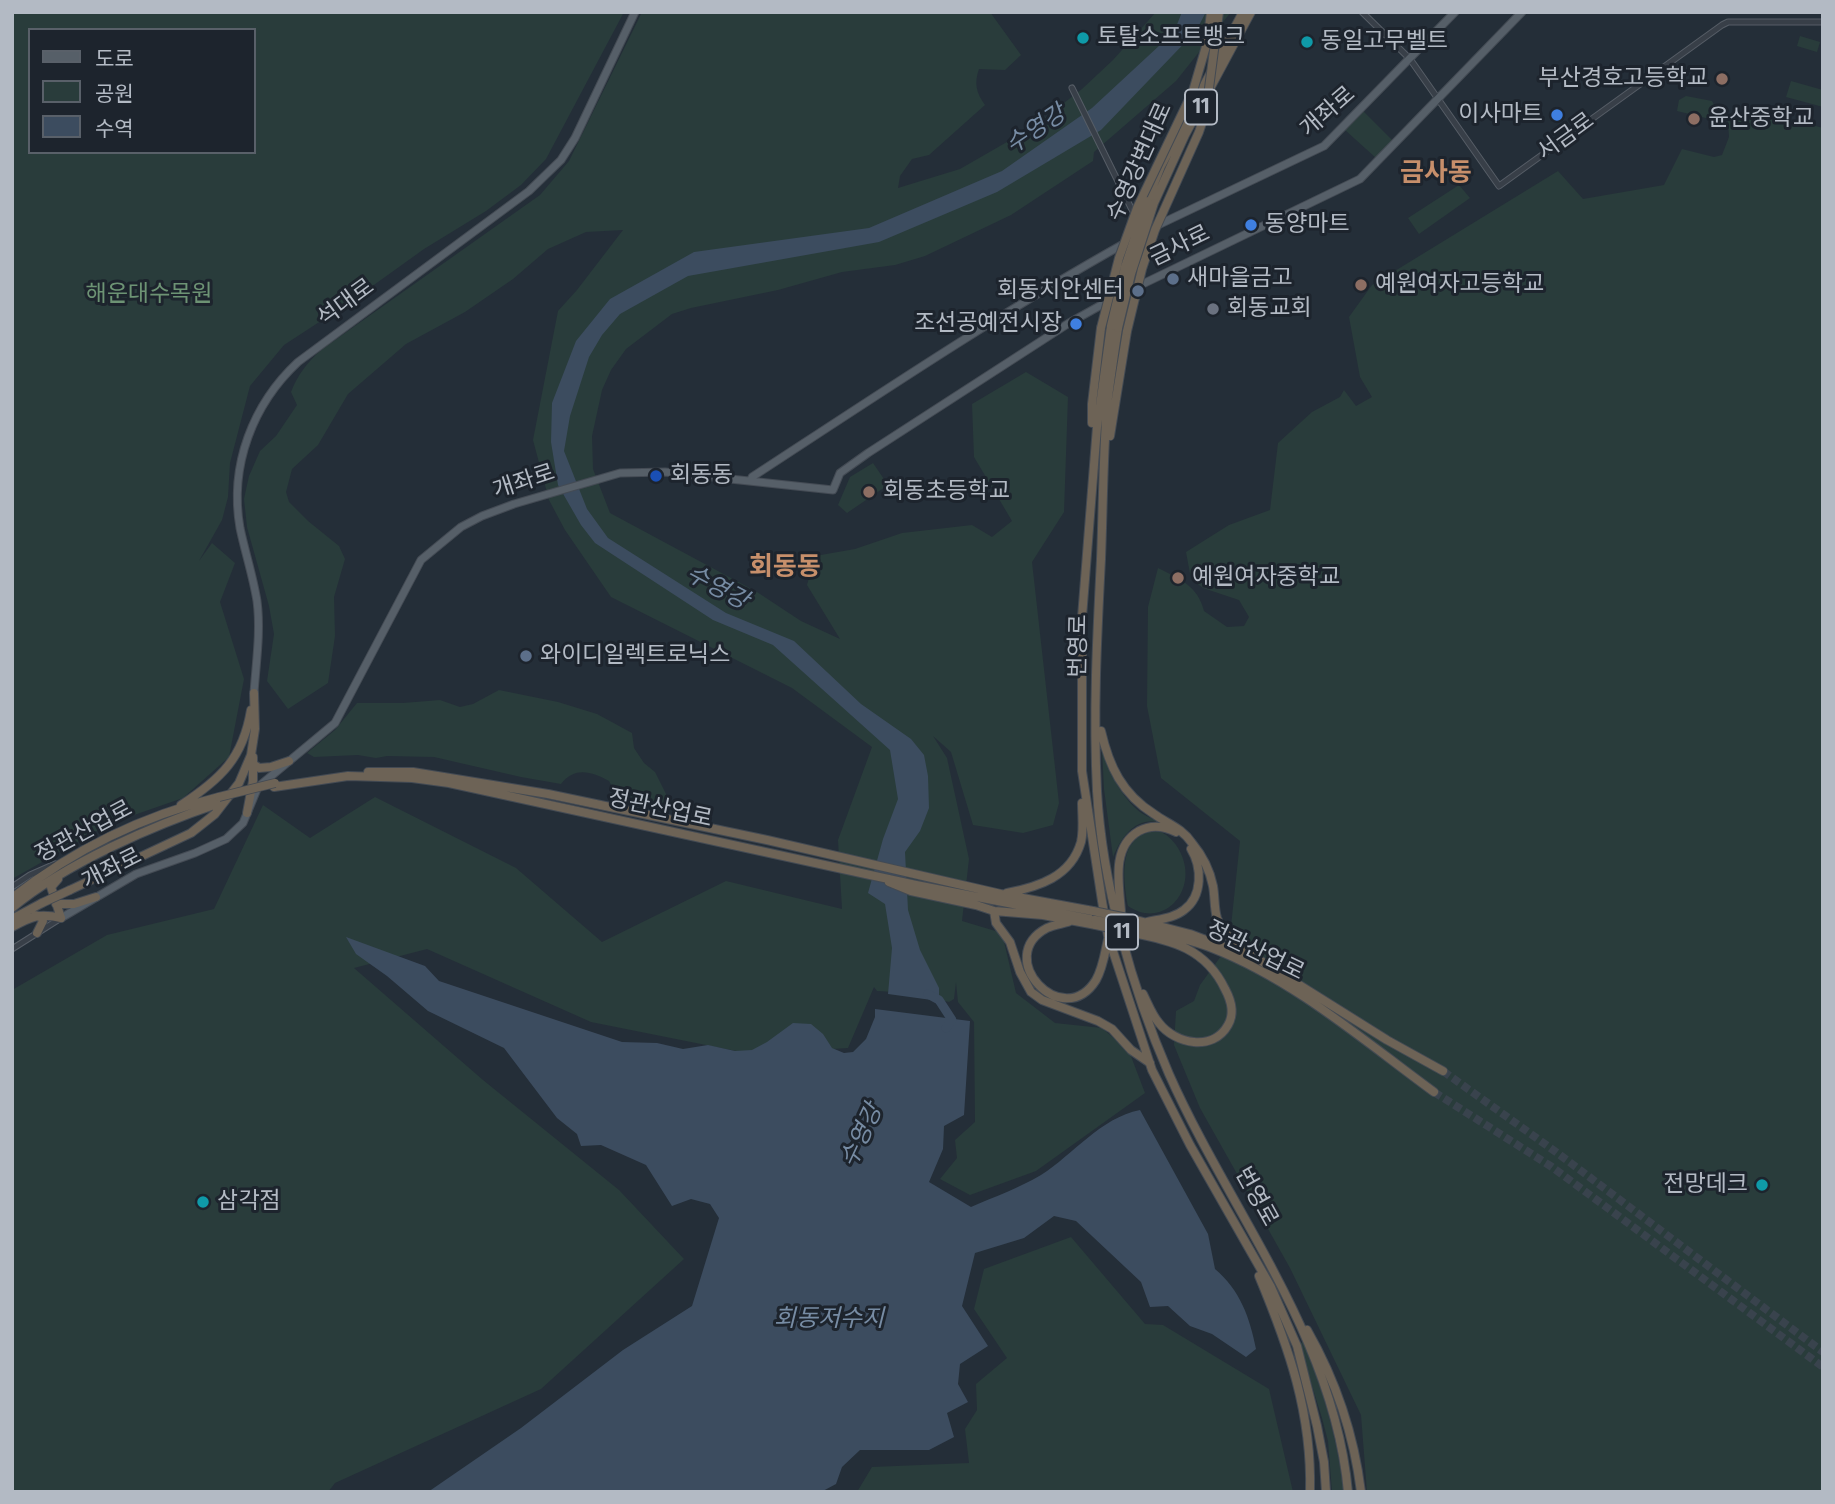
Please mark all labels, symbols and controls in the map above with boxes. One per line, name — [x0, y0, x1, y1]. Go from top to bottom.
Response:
place label: 토탈소프트뱅크 — [1097, 24, 1245, 52]
legend — [28, 28, 256, 154]
place label: 동일고무벨트 — [1321, 28, 1448, 56]
marker: 토탈소프트뱅크 — [1075, 30, 1091, 46]
marker: 동일고무벨트 — [1299, 34, 1315, 50]
text: 도로 — [95, 46, 134, 72]
place label: 부산경호고등학교 — [1539, 65, 1708, 93]
marker: 부산경호고등학교 — [1714, 71, 1730, 87]
text: 공원 — [95, 81, 134, 107]
street label: 개좌로 — [1295, 81, 1361, 143]
road number: 11 — [1185, 90, 1217, 124]
street label: 수영강변대로 — [1102, 98, 1178, 226]
water label: 수영강 — [1000, 100, 1072, 160]
place label: 이사마트 — [1458, 101, 1543, 129]
place label: 윤산중학교 — [1708, 105, 1814, 133]
street label: 서금로 — [1532, 107, 1600, 167]
marker: 이사마트 — [1549, 107, 1565, 123]
marker: 윤산중학교 — [1686, 111, 1702, 127]
text: 수역 — [95, 116, 134, 142]
district label: 금사동 — [1400, 158, 1472, 190]
place label: 동양마트 — [1265, 211, 1350, 239]
marker: 동양마트 — [1243, 217, 1259, 233]
street label: 금사로 — [1145, 220, 1215, 272]
place label: 새마을금고 — [1187, 265, 1293, 293]
marker: 새마을금고 — [1165, 271, 1181, 287]
place label: 예원여자고등학교 — [1375, 271, 1544, 299]
street label: 석대로 — [312, 273, 380, 333]
place label: 회동치안센터 — [997, 277, 1124, 305]
marker: 예원여자고등학교 — [1353, 277, 1369, 293]
park label: 해운대수목원 — [86, 281, 212, 309]
marker: 회동치안센터 — [1130, 283, 1146, 299]
place label: 회동교회 — [1227, 295, 1312, 323]
marker: 회동교회 — [1205, 301, 1221, 317]
place label: 조선공예전시장 — [914, 310, 1062, 338]
marker: 조선공예전시장 — [1068, 316, 1084, 332]
street label: 개좌로 — [490, 459, 558, 505]
place label: 회동동 — [670, 462, 733, 490]
marker: 회동동 — [648, 468, 664, 484]
place label: 회동초등학교 — [883, 478, 1010, 506]
marker: 회동초등학교 — [861, 484, 877, 500]
district label: 회동동 — [749, 552, 821, 584]
water label: 수영강 — [681, 560, 753, 616]
place label: 예원여자중학교 — [1192, 564, 1340, 592]
marker: 예원여자중학교 — [1170, 570, 1186, 586]
street label: 번영로 — [1065, 614, 1093, 678]
place label: 와이디일렉트로닉스 — [540, 642, 730, 670]
marker: 와이디일렉트로닉스 — [518, 648, 534, 664]
street label: 정관산업로 — [605, 785, 715, 833]
street label: 정관산업로 — [31, 795, 137, 869]
street label: 개좌로 — [77, 842, 147, 896]
road number: 11 — [1106, 914, 1138, 950]
street label: 정관산업로 — [1201, 915, 1309, 987]
water label: 수영강 — [835, 1100, 889, 1172]
street label: 번영로 — [1229, 1163, 1283, 1231]
place label: 전망데크 — [1663, 1171, 1748, 1199]
marker: 전망데크 — [1754, 1177, 1770, 1193]
place label: 삼각점 — [217, 1188, 280, 1216]
marker: 삼각점 — [195, 1194, 211, 1210]
water label: 회동저수지 — [774, 1305, 884, 1333]

